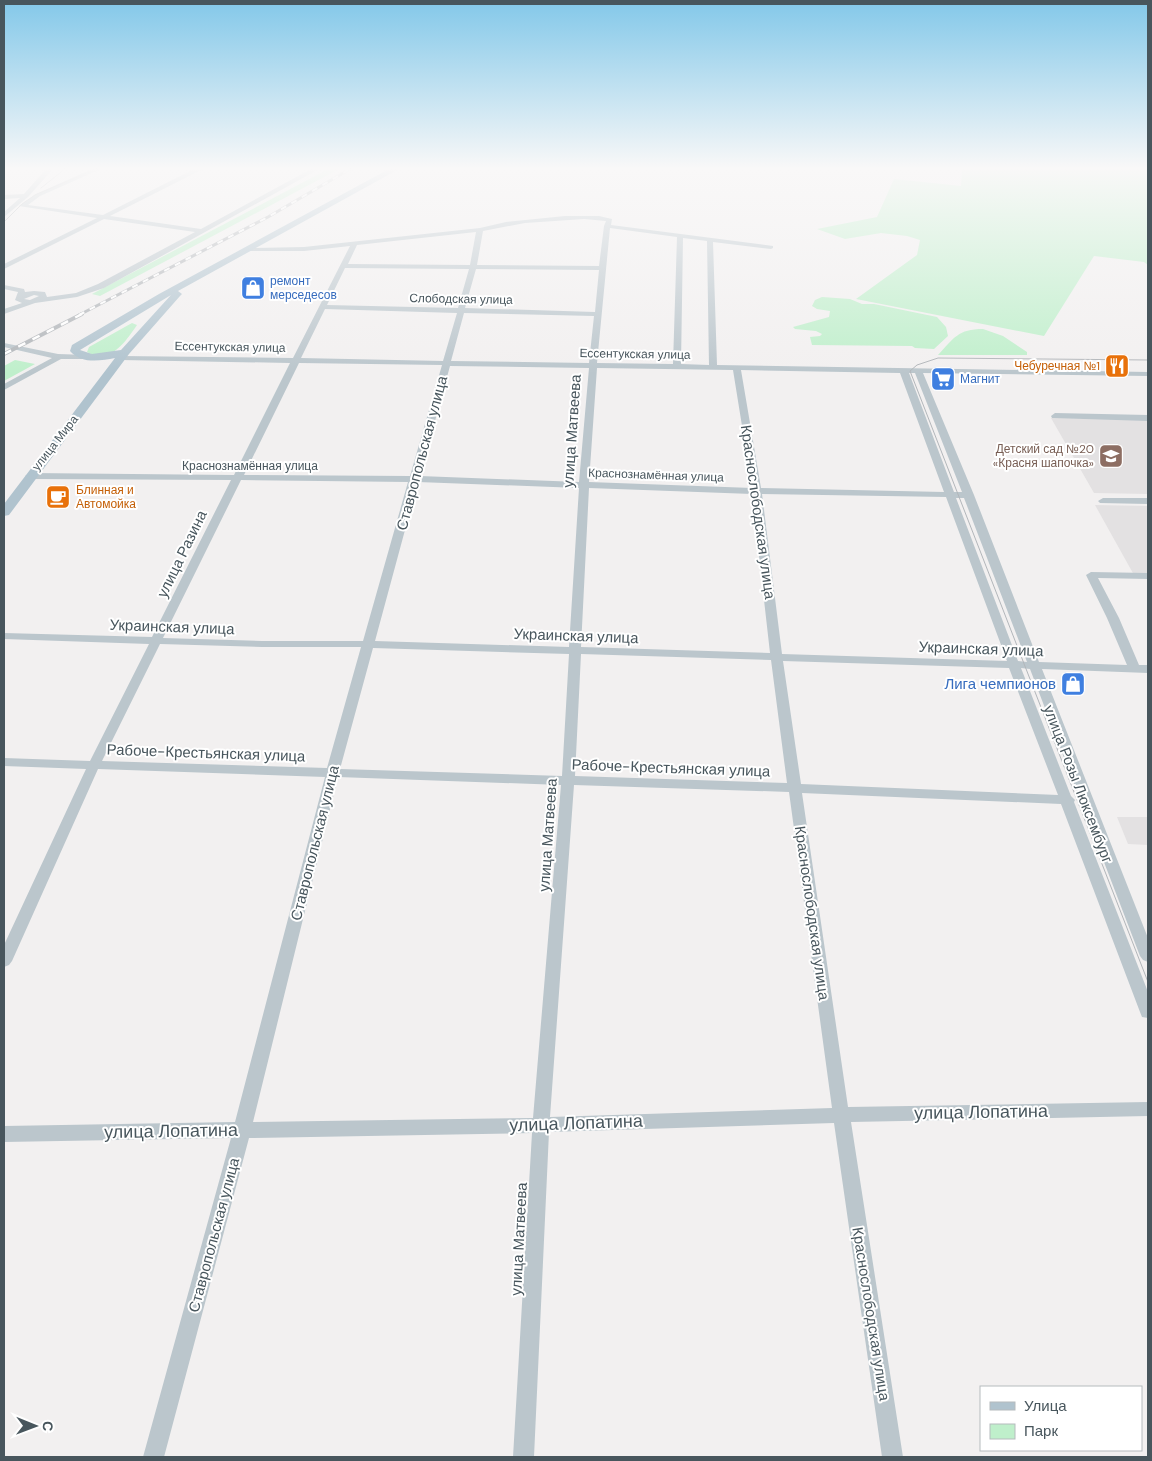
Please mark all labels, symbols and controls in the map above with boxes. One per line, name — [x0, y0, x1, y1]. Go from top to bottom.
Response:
place label: ремонт мерседесов — [270, 273, 337, 303]
shop icon: ремонт мерседесов — [240, 275, 266, 301]
street label: Слободская улица — [409, 290, 513, 308]
street label: Ессентукская улица — [174, 338, 286, 356]
street label: Ессентукская улица — [579, 345, 691, 363]
restaurant icon: Чебуречная №1 — [1104, 353, 1130, 379]
place label: Чебуречная №1 — [1014, 358, 1100, 374]
supermarket icon: Магнит — [930, 366, 956, 392]
place label: Магнит — [960, 371, 1001, 387]
street label: Ставропольская улица — [392, 373, 452, 533]
street label: улица Матвеева — [558, 373, 586, 488]
street label: улица Мира — [28, 412, 82, 474]
street label: Краснослободская улица — [736, 424, 780, 601]
place label: Детский сад №20 «Красня шапочка» — [993, 441, 1094, 471]
school or university icon: Детский сад №20 «Красня шапочка» — [1098, 443, 1124, 469]
street label: Краснознамённая улица — [182, 458, 318, 474]
street label: Краснознамённая улица — [588, 465, 724, 485]
place label: Блинная и Автомойка — [76, 482, 136, 512]
cafe icon: Блинная и Автомойка — [45, 484, 71, 510]
street label: улица Разина — [152, 506, 212, 601]
street label: Украинская улица — [109, 615, 235, 639]
street label: Украинская улица — [513, 624, 639, 648]
street label: Украинская улица — [918, 637, 1044, 661]
shop icon: Лига чемпионов — [1060, 671, 1086, 697]
place label: Лига чемпионов — [944, 674, 1056, 694]
street label: улица Розы Люксембург — [1039, 702, 1118, 866]
street label: Рабоче-Крестьянская улица — [106, 740, 306, 766]
street label: Рабоче-Крестьянская улица — [571, 755, 771, 781]
street label: Ставропольская улица — [286, 763, 344, 923]
street label: улица Матвеева — [534, 777, 562, 892]
street label: Краснослободская улица — [790, 825, 834, 1002]
street label: улица Лопатина — [914, 1099, 1049, 1125]
street label: улица Лопатина — [509, 1109, 644, 1137]
street label: улица Лопатина — [104, 1118, 239, 1144]
street label: Ставропольская улица — [184, 1155, 244, 1315]
street label: улица Матвеева — [506, 1181, 532, 1296]
street label: Краснослободская улица — [847, 1226, 895, 1403]
legend — [980, 1386, 1142, 1451]
text: Улица — [1024, 1396, 1067, 1416]
north arrow — [10, 1401, 60, 1451]
text: С — [39, 1421, 57, 1431]
text: Парк — [1024, 1421, 1058, 1441]

